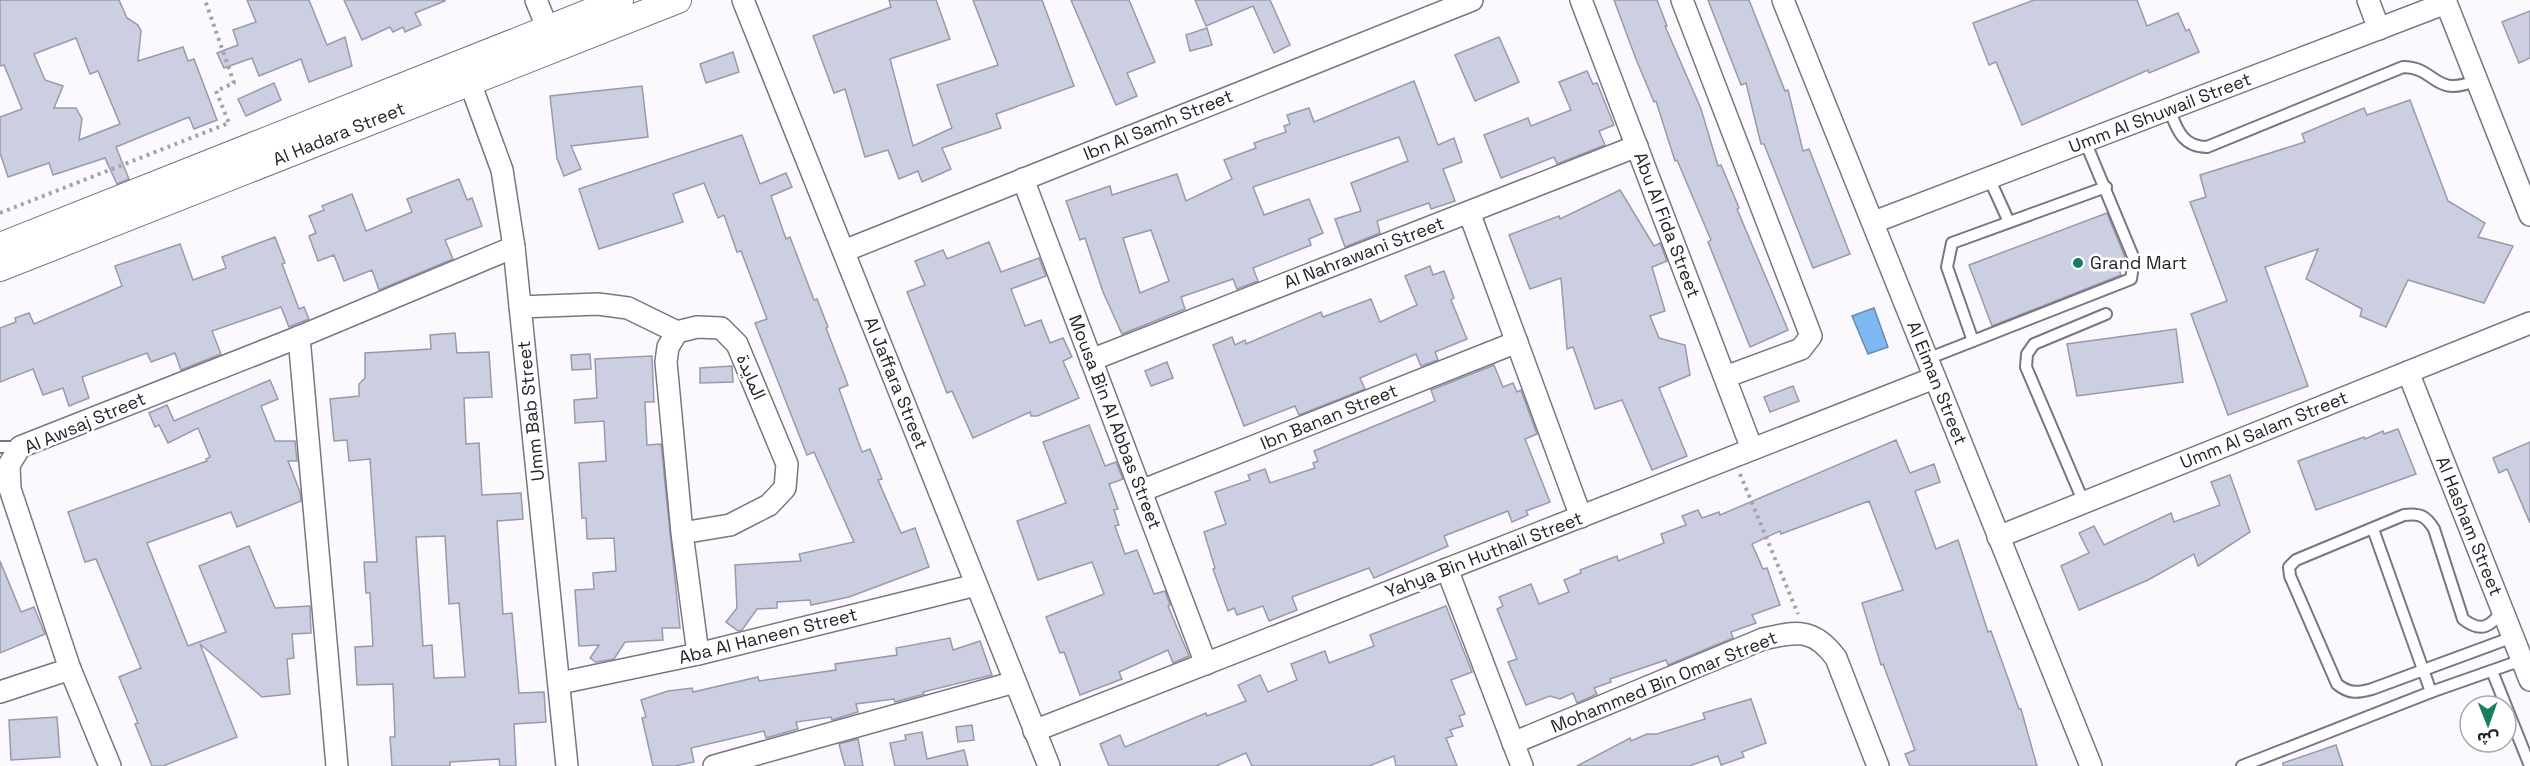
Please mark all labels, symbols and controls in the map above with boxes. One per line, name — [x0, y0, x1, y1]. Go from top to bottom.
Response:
street label: Umm Al Shuwail Street — [2065, 67, 2254, 158]
street label: Ibn Al Samh Street — [1080, 84, 1236, 165]
street label: Al Hadara Street — [269, 97, 408, 171]
street label: Abu Al Fida Street — [1629, 149, 1706, 301]
street label: Al Nahrawani Street — [1280, 211, 1447, 294]
place label: Grand Mart — [2090, 251, 2187, 274]
marker: Grand Mart — [2071, 256, 2085, 270]
street label: Mousa Bin Al Abbas Street — [1064, 311, 1167, 532]
street label: Al Jaffara Street — [859, 313, 933, 452]
street label: Al Eiman Street — [1902, 318, 1973, 448]
street label: Umm Bab Street — [512, 340, 549, 482]
street label: المايدة — [732, 351, 771, 403]
street label: Ibn Banan Street — [1257, 379, 1401, 455]
street label: Umm Al Salam Street — [2177, 385, 2351, 474]
street label: Al Awsaj Street — [21, 387, 149, 458]
street label: Al Hasham Street — [2431, 453, 2508, 599]
street label: Yahya Bin Huthail Street — [1382, 506, 1586, 603]
street label: Aba Al Haneen Street — [676, 602, 860, 669]
street label: Mohammed Bin Omar Street — [1547, 626, 1780, 738]
north arrow — [2458, 694, 2518, 754]
text: ش — [2477, 728, 2499, 749]

